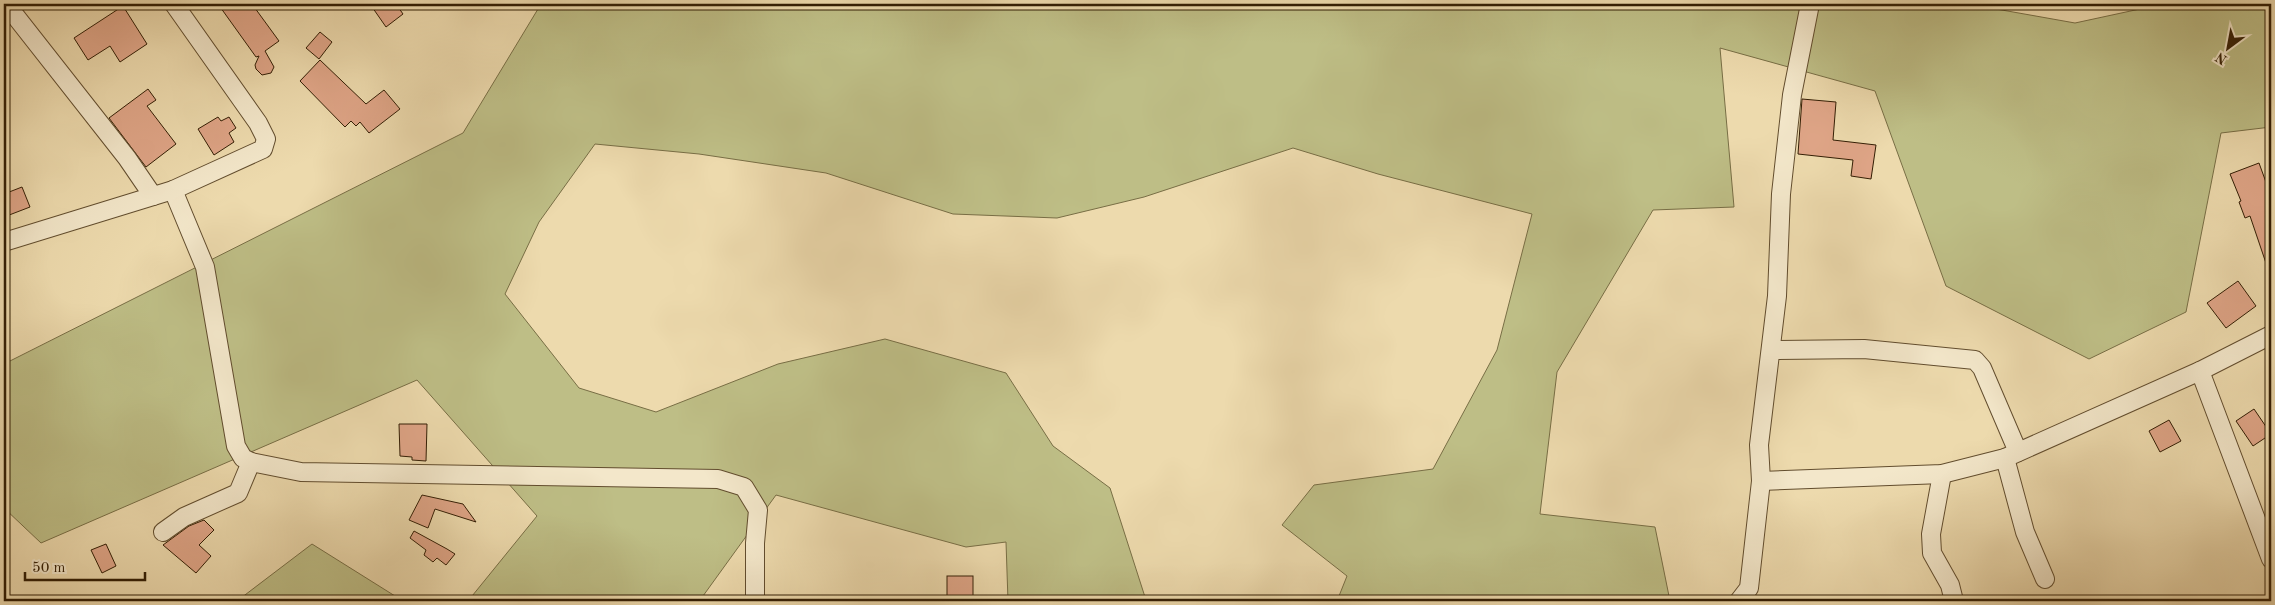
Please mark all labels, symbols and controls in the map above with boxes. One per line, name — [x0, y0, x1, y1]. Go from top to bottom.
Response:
north arrow — [2202, 22, 2252, 72]
text: N — [2213, 49, 2230, 67]
scale bar — [25, 550, 145, 582]
text: 50 m — [32, 561, 66, 576]

